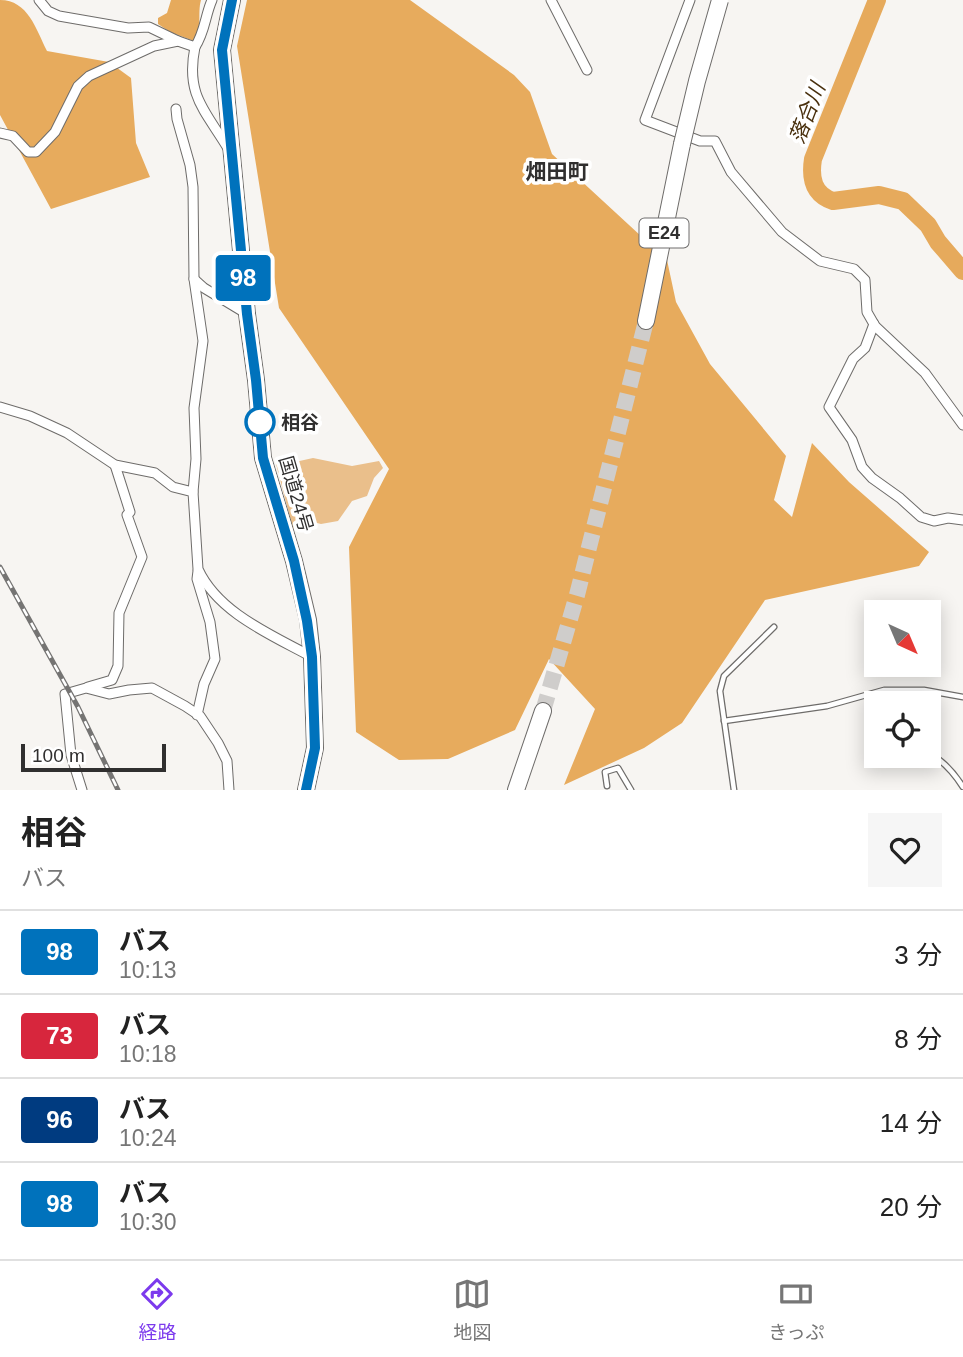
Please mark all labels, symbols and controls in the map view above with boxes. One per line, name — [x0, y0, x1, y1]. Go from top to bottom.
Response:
water label: 落合川 — [785, 78, 830, 147]
district label: 畑田町 — [526, 160, 589, 183]
road number: E24 — [640, 218, 688, 247]
line badge: 98 — [212, 255, 274, 301]
text: 98 — [230, 264, 256, 291]
marker: 相谷 — [245, 407, 275, 437]
place label: 相谷 — [281, 412, 319, 433]
street label: 国道24号 — [275, 454, 317, 534]
north arrow — [864, 600, 942, 677]
map controls — [864, 600, 941, 768]
button: locate — [864, 691, 941, 768]
scale bar — [21, 741, 166, 773]
text: 100 m — [32, 745, 85, 766]
button: heart — [868, 813, 942, 887]
text: 相谷 — [21, 814, 87, 851]
text: バス — [21, 865, 67, 891]
text: バス — [119, 926, 171, 956]
text: 98 — [46, 938, 73, 965]
text: 3 分 — [894, 940, 942, 970]
text: 10:13 — [119, 957, 177, 983]
text: バス — [119, 1010, 171, 1040]
text: 73 — [46, 1022, 73, 1049]
text: 8 分 — [894, 1024, 942, 1054]
text: 10:18 — [119, 1041, 177, 1067]
text: バス — [119, 1094, 171, 1124]
text: 96 — [46, 1106, 73, 1133]
text: 14 分 — [880, 1108, 942, 1138]
text: 10:24 — [119, 1125, 177, 1151]
text: バス — [119, 1178, 171, 1208]
text: 98 — [46, 1190, 73, 1217]
text: 20 分 — [880, 1192, 942, 1222]
text: 10:30 — [119, 1209, 177, 1235]
tab: 経路 — [138, 1275, 176, 1344]
tab: 地図 — [453, 1275, 491, 1344]
tab: きっぷ — [768, 1275, 825, 1344]

